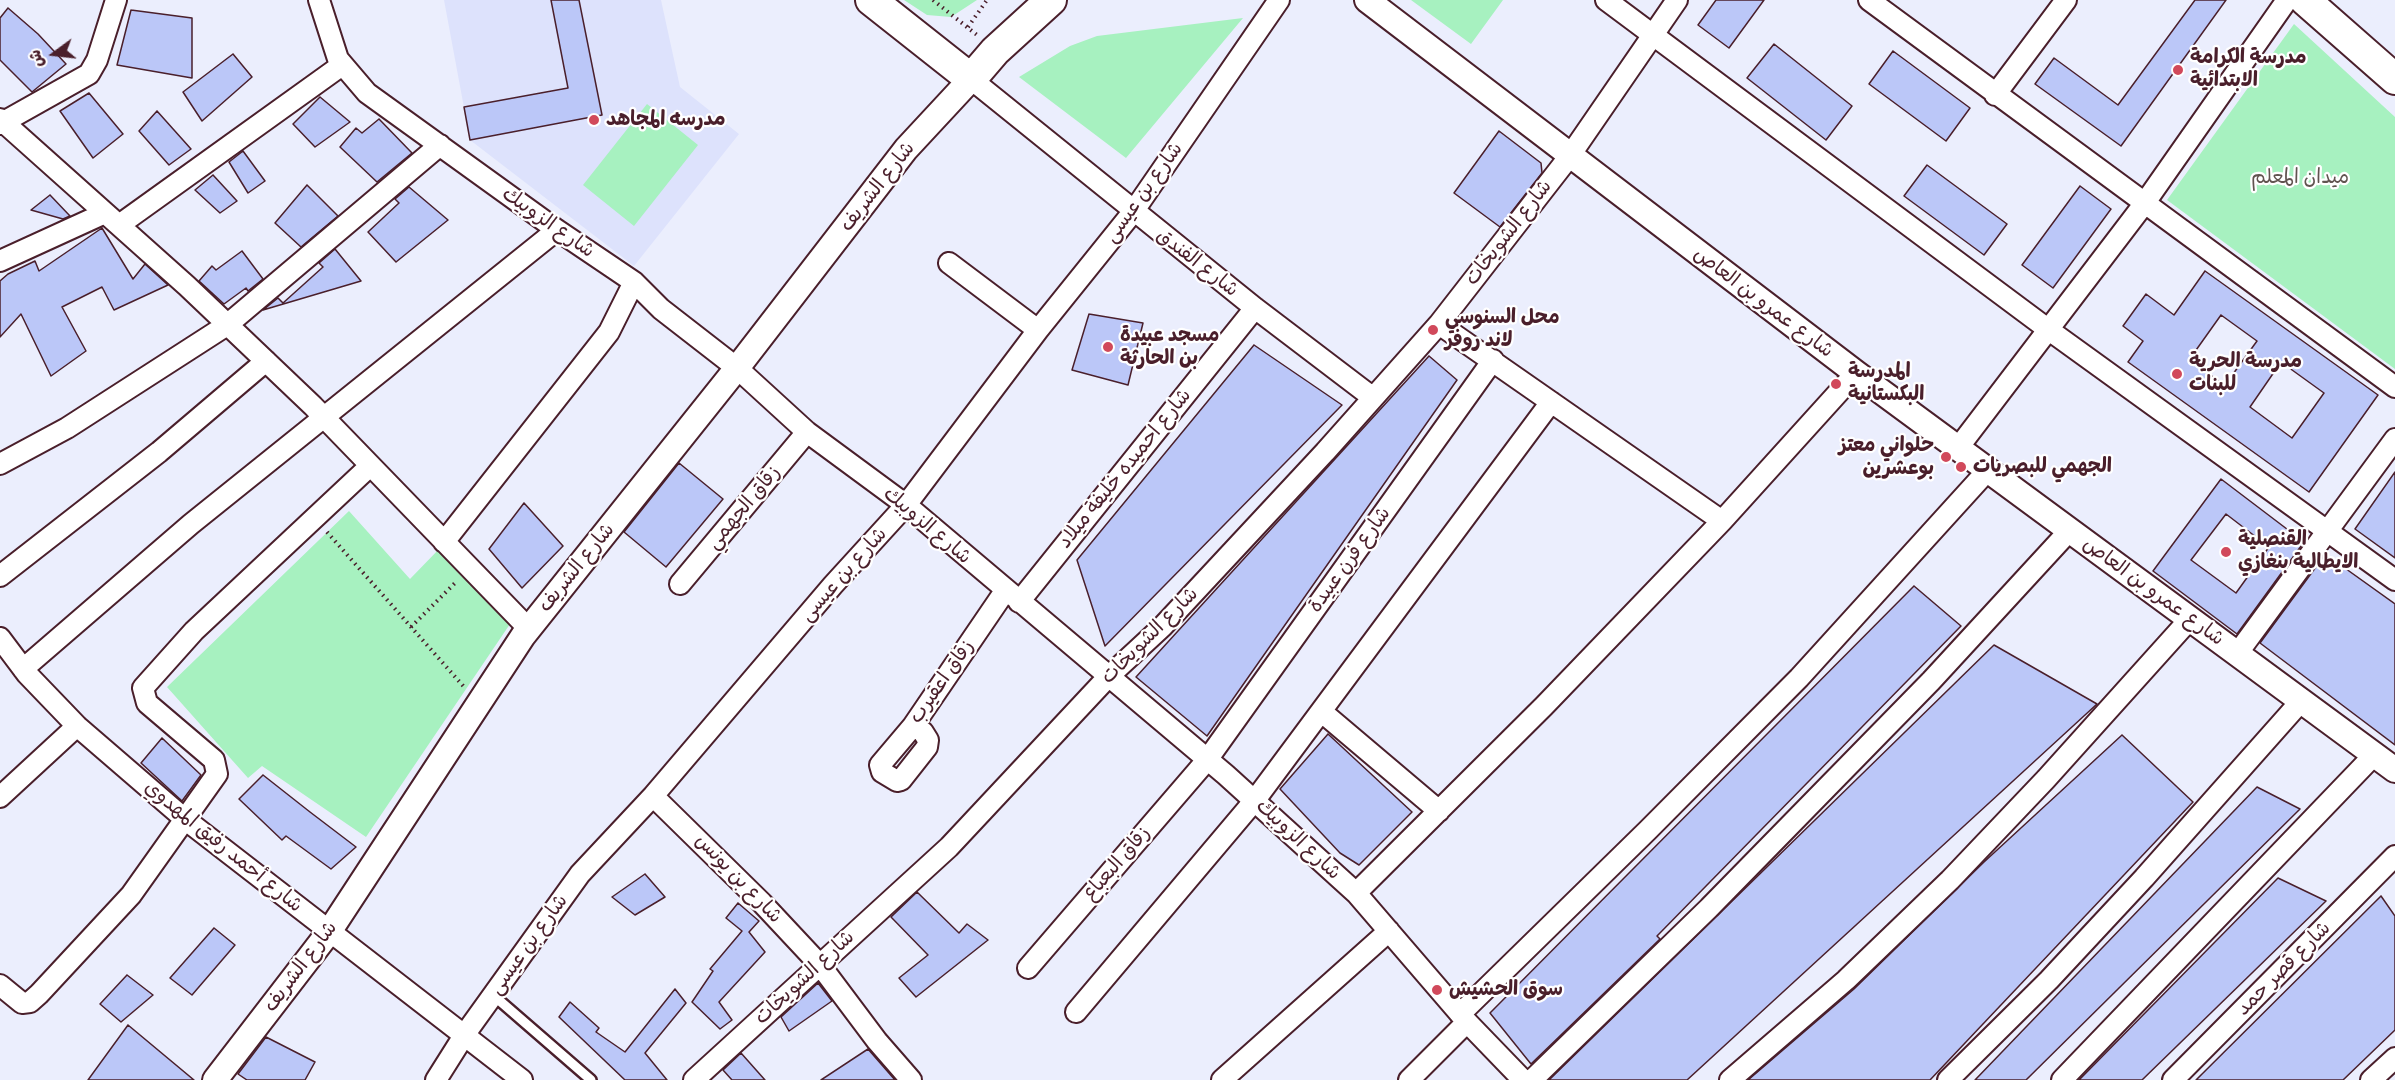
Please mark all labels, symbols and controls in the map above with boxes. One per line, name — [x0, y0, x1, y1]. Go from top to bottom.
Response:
north arrow — [24, 24, 84, 84]
place label: مدرسة الكرامة الابتدائية — [2190, 46, 2306, 93]
text: ش — [25, 48, 48, 70]
marker: مدرسة الكرامة الابتدائية — [2171, 63, 2185, 77]
place label: مدرسه المجاهد — [606, 108, 725, 132]
marker: مدرسه المجاهد — [587, 113, 601, 127]
street label: شارع الشريف — [835, 137, 921, 237]
street label: شارع بن عيسى — [1100, 138, 1188, 248]
park label: ميدان المعلم — [2251, 166, 2349, 190]
street label: شارع الشويخات — [1460, 175, 1558, 291]
street label: شارع الزوبيك — [497, 182, 599, 264]
street label: شارع الفندق — [1151, 223, 1243, 303]
street label: شارع عمرو بن العاص — [1688, 243, 1838, 363]
place label: محل السنوسي لاند روفر — [1445, 306, 1560, 353]
marker: محل السنوسي لاند روفر — [1426, 323, 1440, 337]
place label: مسجد عبيدة بن الحارثة — [1120, 324, 1219, 371]
marker: مسجد عبيدة بن الحارثة — [1101, 340, 1115, 354]
place label: مدرسة الحرية للبنات — [2189, 350, 2302, 397]
place label: المدرسة البكستانية — [1848, 360, 1924, 407]
marker: مدرسة الحرية للبنات — [2170, 367, 2184, 381]
marker: المدرسة البكستانية — [1829, 377, 1843, 391]
street label: شارع احميده خليفة ميلاد — [1053, 384, 1197, 554]
place label: حلواني معتز بوعشرين — [1839, 434, 1934, 481]
marker: حلواني معتز بوعشرين — [1939, 450, 1953, 464]
place label: الجهمي للبصريات — [1973, 455, 2112, 479]
marker: الجهمي للبصريات — [1954, 460, 1968, 474]
street label: زقاق الجهمي — [702, 461, 786, 555]
street label: شارع الزوبيك — [878, 482, 976, 570]
street label: شارع فرن عبيدة — [1304, 502, 1396, 618]
street label: شارع الشريف — [534, 519, 620, 617]
street label: شارع بن عيسى — [795, 523, 893, 627]
place label: القنصلية الايطالية بنغازي — [2238, 528, 2358, 575]
street label: شارع عمرو بن العاص — [2078, 533, 2228, 651]
marker: القنصلية الايطالية بنغازي — [2219, 545, 2233, 559]
street label: شارع الشويخات — [1096, 582, 1204, 690]
street label: زقاق اعقيرب — [904, 636, 980, 728]
street label: شارع أحمد رفيق المهدوي — [139, 776, 307, 918]
street label: شارع الزوبيك — [1250, 795, 1346, 885]
street label: زقاق البعباع — [1078, 822, 1156, 906]
street label: شارع بن يونس — [689, 829, 787, 929]
street label: شارع بن عيسى — [485, 890, 573, 1000]
street label: شارع الشريف — [259, 917, 343, 1017]
street label: شارع قصر حمد — [2232, 917, 2336, 1021]
street label: شارع الشويخات — [750, 926, 860, 1030]
place label: سوق الحشيش — [1449, 978, 1563, 1002]
marker: سوق الحشيش — [1430, 983, 1444, 997]

